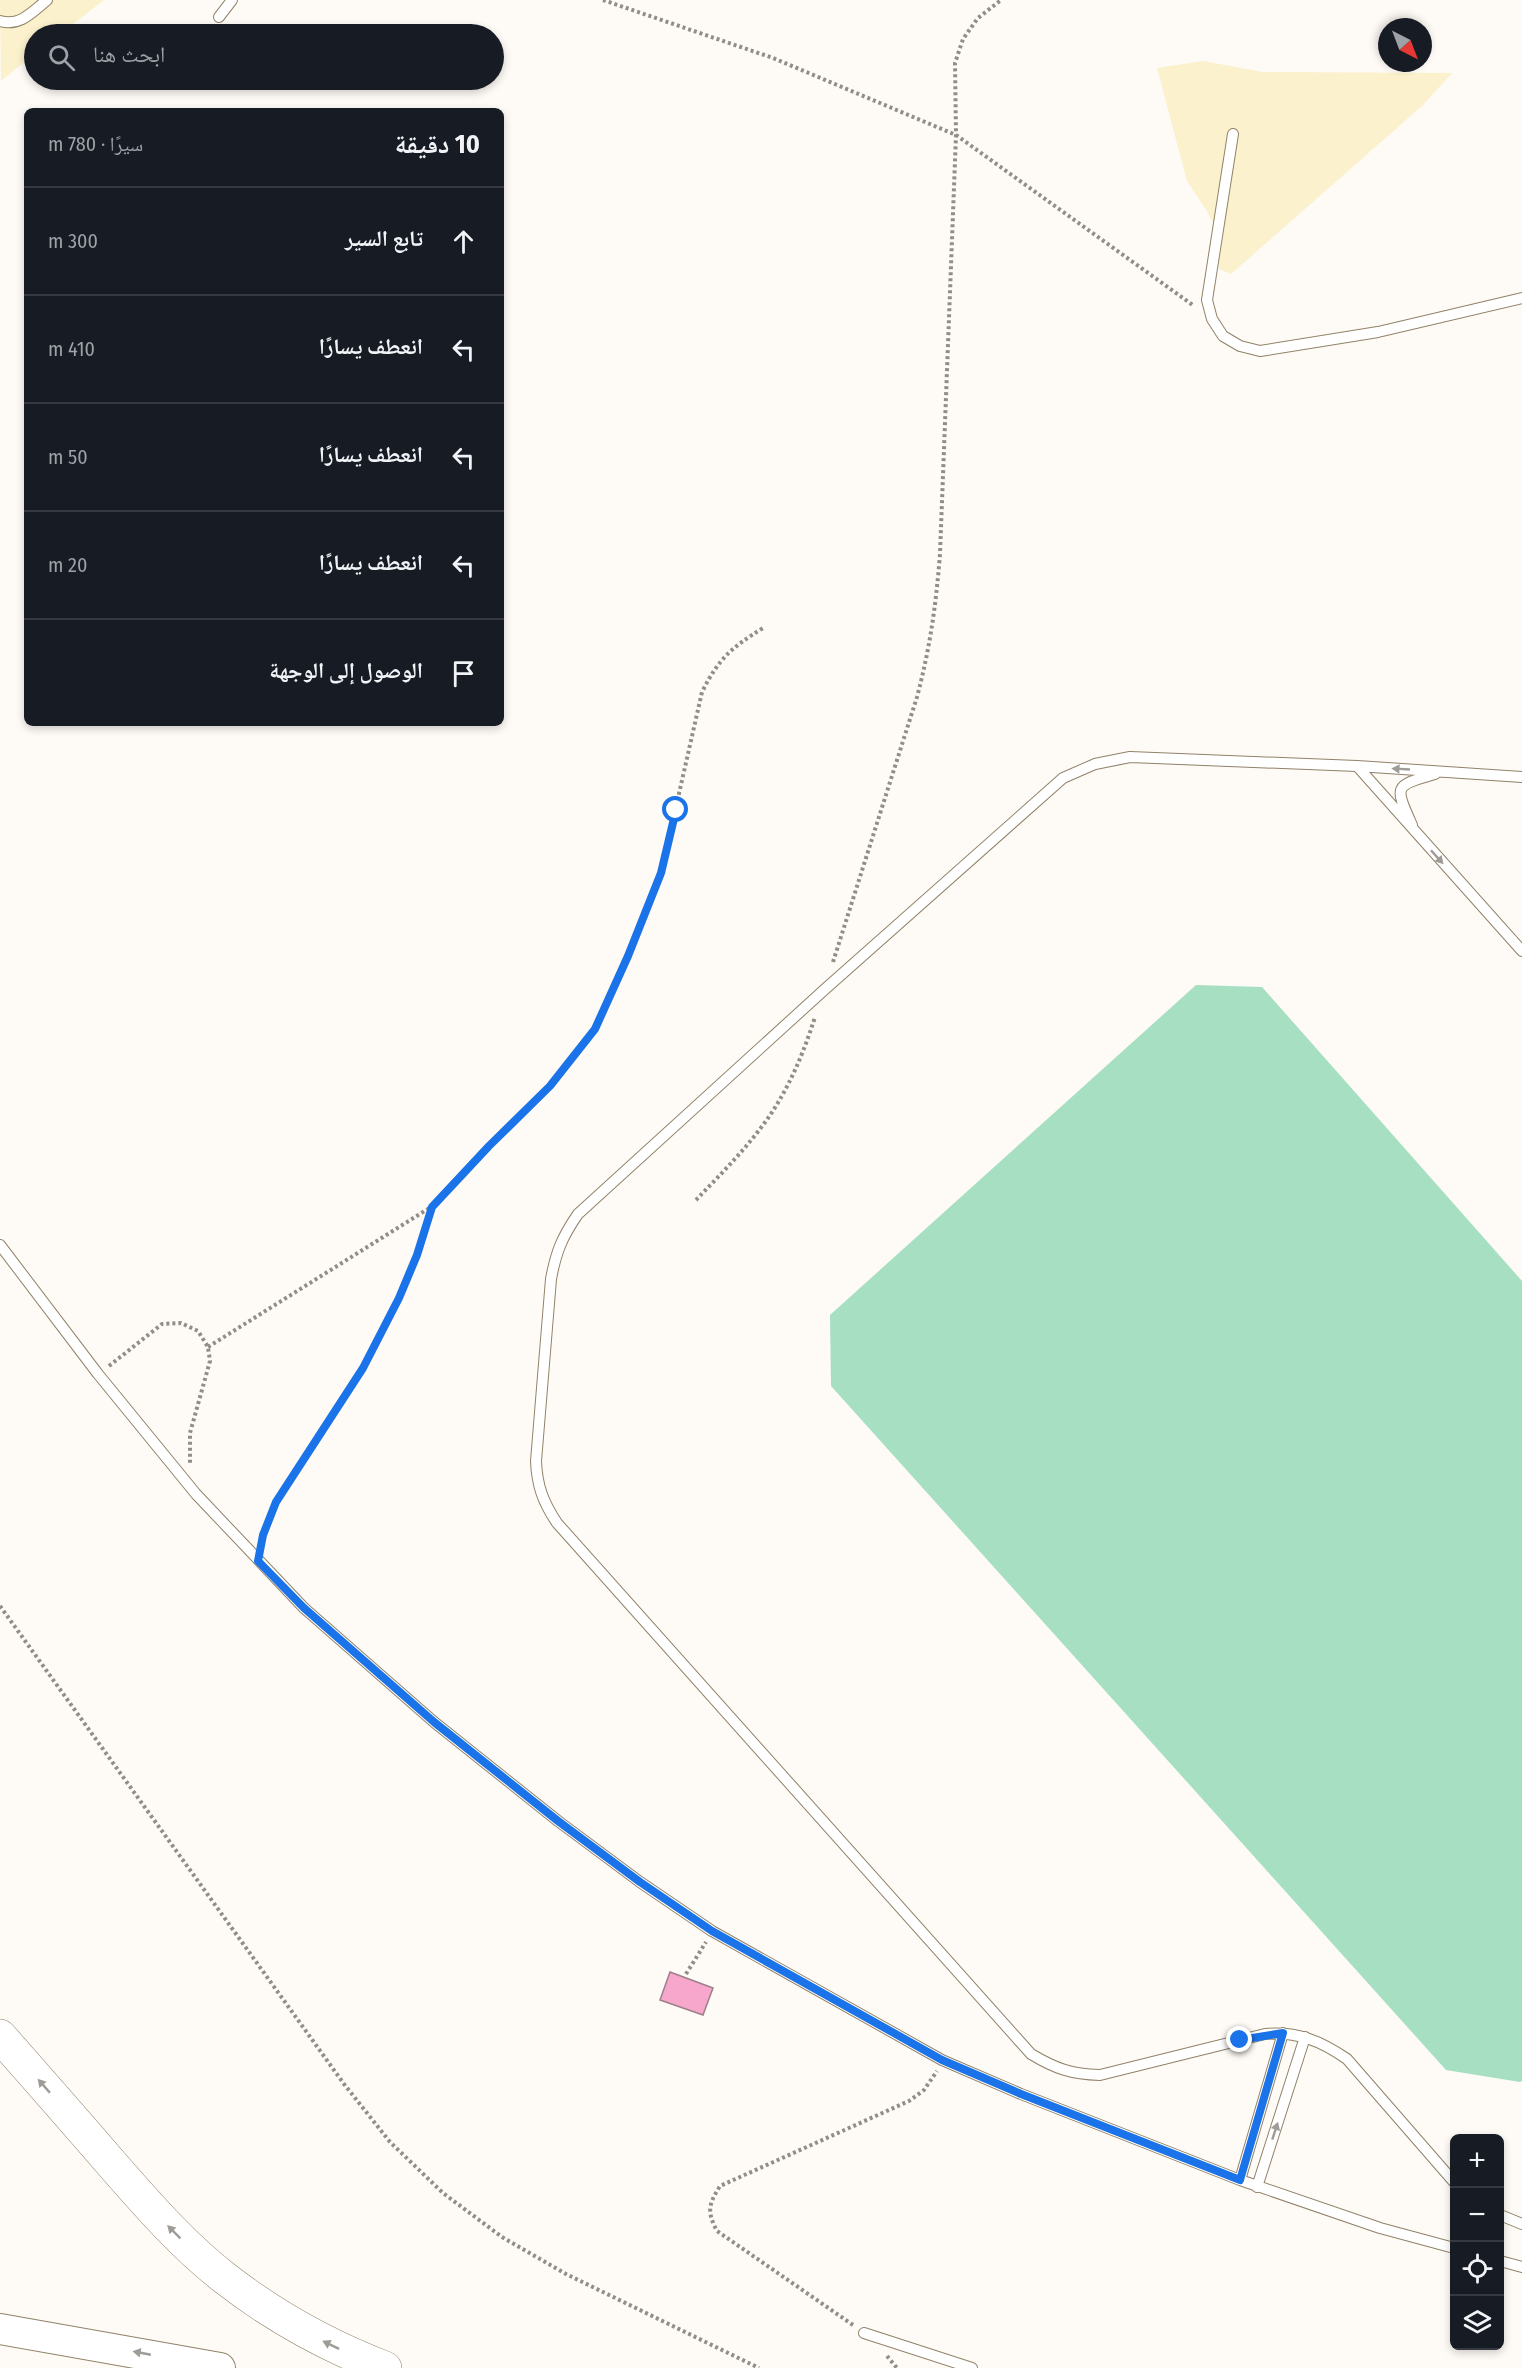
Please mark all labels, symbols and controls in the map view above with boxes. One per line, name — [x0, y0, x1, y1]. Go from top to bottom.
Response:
north arrow — [1378, 18, 1432, 72]
search box — [24, 24, 504, 90]
icon: search — [45, 41, 78, 74]
text: ابحث هنا — [93, 41, 165, 68]
text: 10 دقيقة — [395, 129, 480, 160]
text: سيرًا · 780 m — [48, 132, 143, 156]
text: تابع السير — [345, 225, 423, 252]
icon: ahead — [447, 225, 480, 258]
text: 300 m — [48, 229, 98, 253]
text: انعطف يسارًا — [319, 333, 423, 360]
icon: left — [447, 333, 480, 366]
text: 410 m — [48, 337, 95, 361]
text: انعطف يسارًا — [319, 441, 423, 468]
icon: left — [447, 441, 480, 474]
text: 50 m — [48, 445, 88, 469]
text: انعطف يسارًا — [319, 549, 423, 576]
icon: left — [447, 549, 480, 582]
text: 20 m — [48, 553, 87, 577]
text: الوصول إلى الوجهة — [269, 657, 423, 684]
icon: arrive — [447, 657, 480, 690]
one-way arrow — [1391, 764, 1410, 774]
route start — [662, 796, 688, 822]
one-way arrow — [1430, 850, 1444, 865]
route end — [1226, 2026, 1252, 2052]
one-way arrow — [38, 2079, 51, 2094]
one-way arrow — [1271, 2122, 1280, 2140]
map controls — [1450, 2134, 1504, 2350]
button: + — [1450, 2134, 1504, 2188]
button: − — [1450, 2188, 1504, 2242]
one-way arrow — [167, 2225, 181, 2239]
button: locate — [1450, 2242, 1504, 2296]
button: layers — [1450, 2296, 1504, 2350]
one-way arrow — [322, 2341, 339, 2350]
one-way arrow — [132, 2349, 151, 2358]

